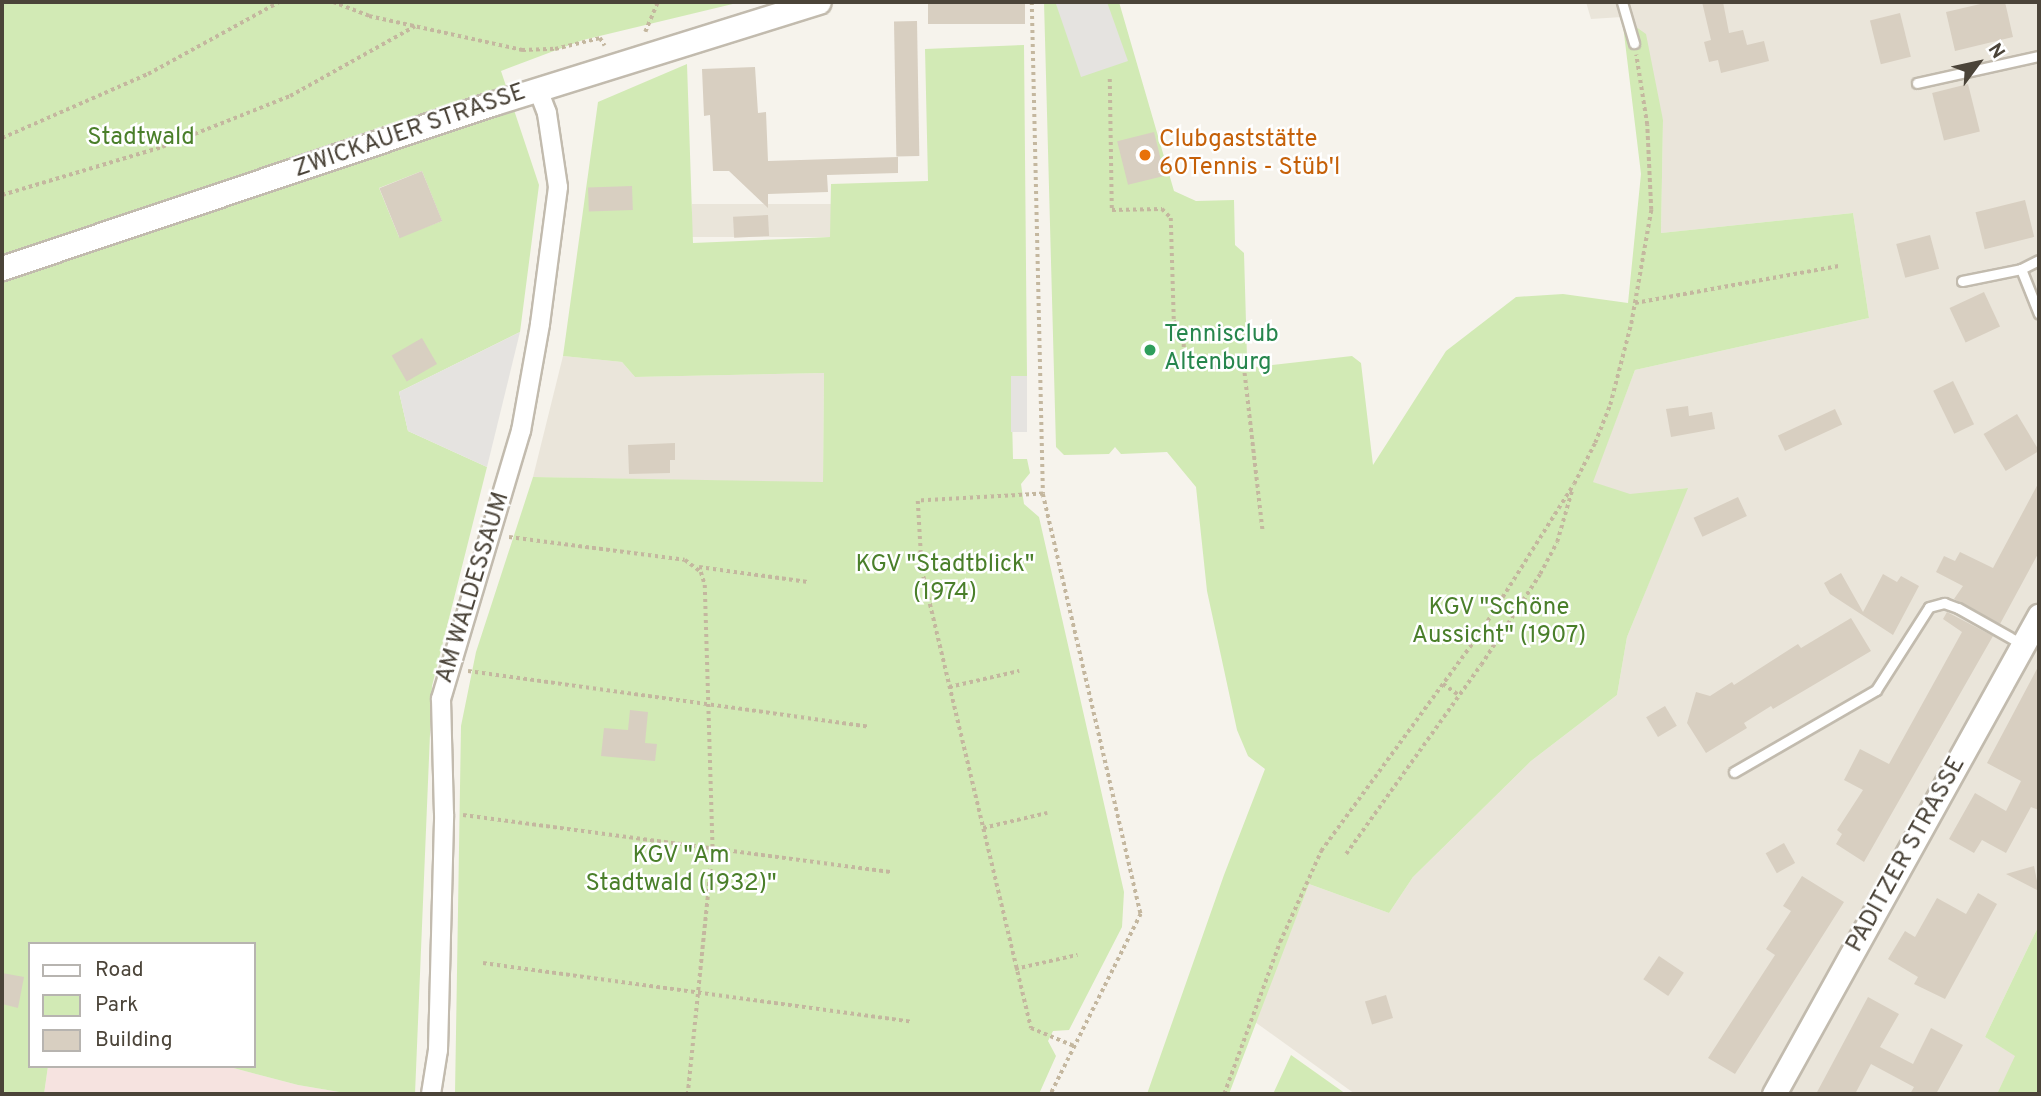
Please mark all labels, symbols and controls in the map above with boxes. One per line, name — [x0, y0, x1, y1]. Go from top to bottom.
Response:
north arrow — [1943, 28, 2013, 98]
text: N — [1982, 39, 2009, 64]
street label: ZWICKAUER STRASSE — [290, 79, 530, 185]
park label: Stadtwald — [87, 125, 195, 153]
place label: Clubgaststätte 60Tennis - Stüb'l — [1159, 127, 1340, 183]
marker: Clubgaststätte 60Tennis - Stüb'l — [1137, 147, 1153, 163]
place label: Tennisclub Altenburg — [1164, 322, 1279, 378]
marker: Tennisclub Altenburg — [1142, 342, 1158, 358]
street label: AM WALDESSAUM — [431, 489, 517, 687]
park label: KGV "Stadtblick" (1974) — [855, 552, 1035, 608]
park label: KGV "Schöne Aussicht" (1907) — [1412, 595, 1586, 651]
street label: PADITZER STRASSE — [1841, 752, 1973, 958]
park label: KGV "Am Stadtwald (1932)" — [585, 843, 777, 899]
legend — [28, 942, 256, 1068]
text: Road — [95, 957, 144, 984]
text: Park — [95, 992, 138, 1019]
text: Building — [95, 1027, 173, 1054]

